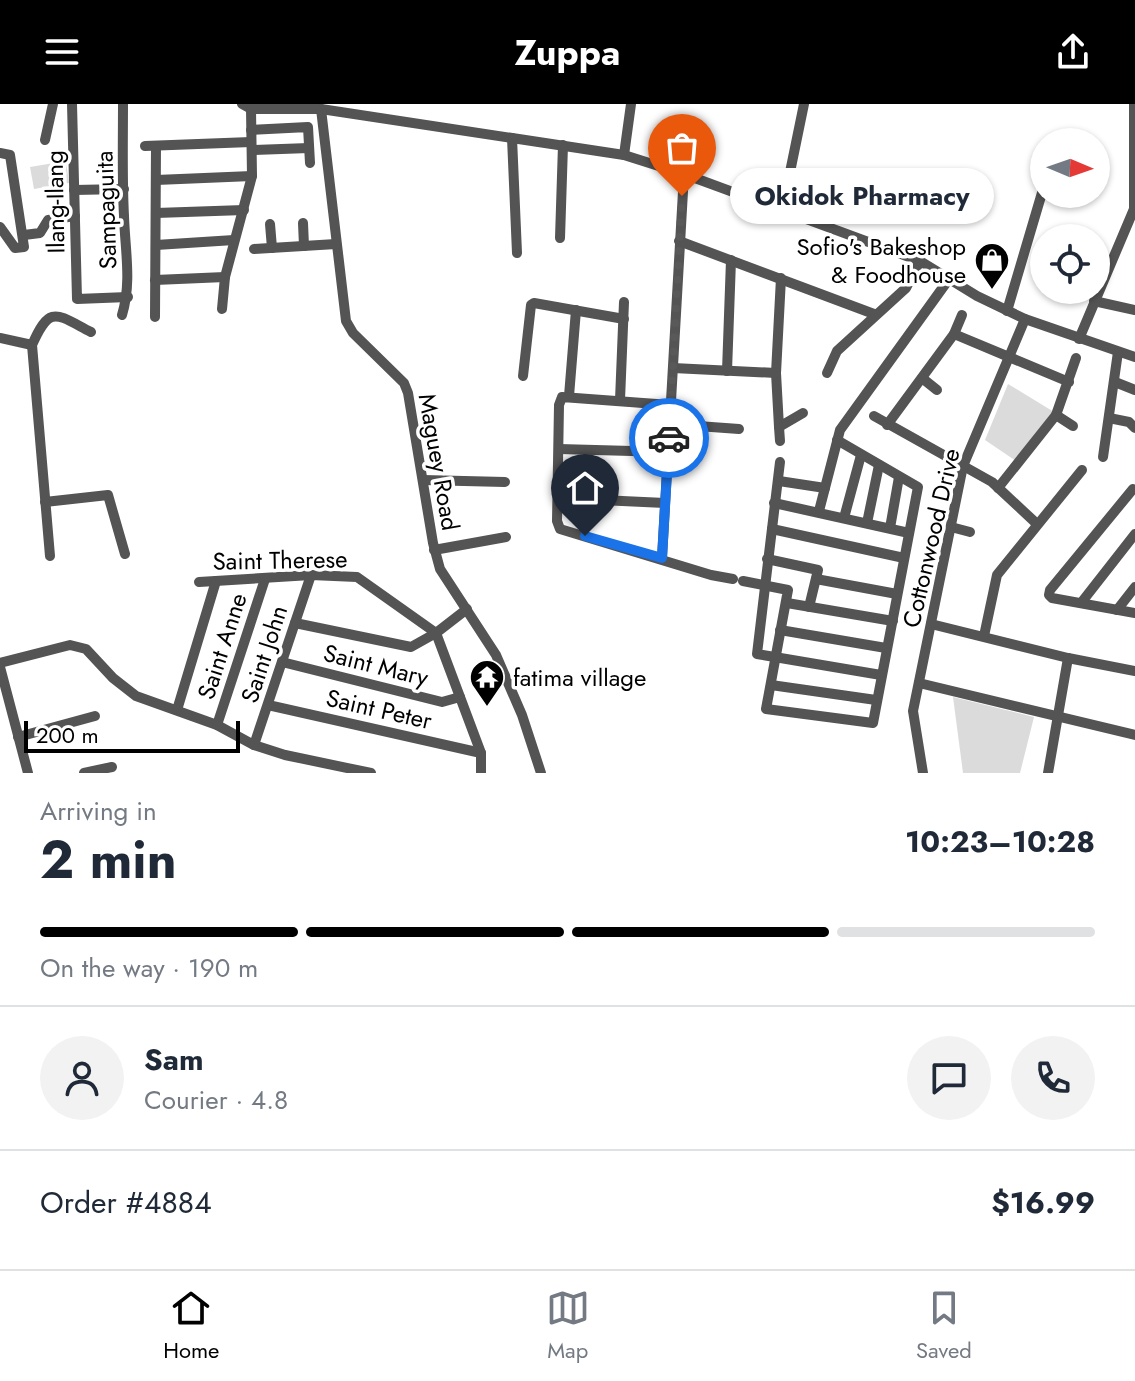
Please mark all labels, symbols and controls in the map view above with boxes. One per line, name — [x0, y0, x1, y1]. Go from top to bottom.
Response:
text: Zuppa — [515, 26, 620, 78]
icon: menu — [40, 30, 84, 74]
icon: share — [1051, 30, 1095, 74]
pin — [648, 114, 716, 196]
icon: bag — [660, 126, 704, 170]
north arrow — [1030, 128, 1110, 208]
map controls — [1030, 128, 1110, 304]
street label: Ilang-Ilang — [37, 150, 73, 254]
street label: Sampaguita — [86, 150, 126, 270]
callout: Okidok Pharmacy — [730, 168, 994, 224]
text: Okidok Pharmacy — [754, 177, 970, 215]
button: locate — [1030, 224, 1110, 304]
place label: Sofio's Bakeshop & Foodhouse — [796, 229, 966, 292]
shop icon: Sofio's Bakeshop & Foodhouse — [973, 241, 1011, 291]
street label: Maguey Road — [410, 391, 468, 533]
courier — [629, 398, 709, 478]
icon: car — [647, 416, 691, 460]
street label: Cottonwood Drive — [893, 445, 969, 631]
pin — [551, 454, 619, 536]
icon: home — [563, 466, 607, 510]
street label: Saint Therese — [212, 541, 348, 579]
street label: Saint Anne — [188, 588, 256, 704]
street label: Saint John — [232, 601, 296, 707]
street label: Saint Mary — [320, 635, 433, 695]
temple icon: fatima village — [468, 658, 506, 708]
place label: fatima village — [513, 660, 646, 695]
street label: Saint Peter — [323, 680, 436, 738]
scale bar — [24, 717, 240, 753]
text: 200 m — [36, 719, 99, 751]
text: Arriving in — [40, 792, 157, 830]
text: 10:23–10:28 — [905, 820, 1095, 863]
text: 2 min — [40, 822, 177, 898]
text: On the way · 190 m — [40, 949, 258, 987]
button: person — [40, 1036, 124, 1120]
button: chat — [907, 1036, 991, 1120]
button: phone — [1011, 1036, 1095, 1120]
text: Sam — [144, 1038, 204, 1081]
text: Courier · 4.8 — [144, 1081, 288, 1119]
text: Order #4884 — [40, 1181, 212, 1224]
text: $16.99 — [991, 1181, 1095, 1224]
tab: Home — [163, 1286, 219, 1366]
tab: Map — [546, 1286, 590, 1366]
tab: Saved — [916, 1286, 972, 1366]

